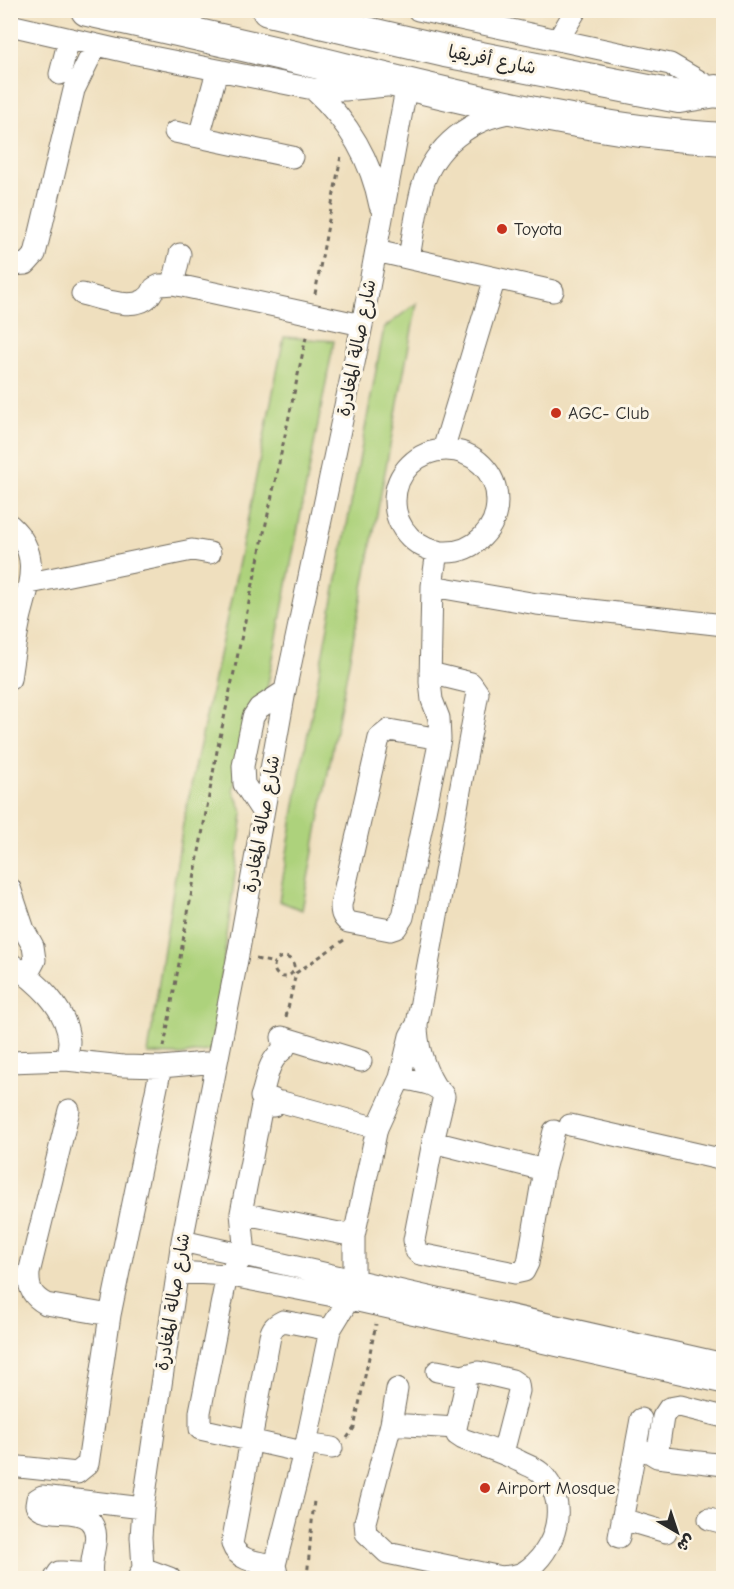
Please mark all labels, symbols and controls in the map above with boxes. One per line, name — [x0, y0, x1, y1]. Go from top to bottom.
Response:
street label: شارع أفريقيا — [446, 41, 538, 80]
place label: Toyota — [514, 219, 562, 240]
marker: Toyota — [495, 222, 509, 236]
street label: شارع صالة المغادرة — [333, 278, 382, 419]
place label: AGC- Club — [568, 403, 649, 424]
marker: AGC- Club — [549, 406, 563, 420]
street label: شارع صالة المغادرة — [240, 754, 285, 895]
street label: شارع صالة المغادرة — [152, 1232, 195, 1373]
place label: Airport Mosque — [497, 1478, 616, 1499]
marker: Airport Mosque — [478, 1481, 492, 1495]
north arrow — [647, 1502, 707, 1562]
text: ش — [673, 1530, 698, 1555]

